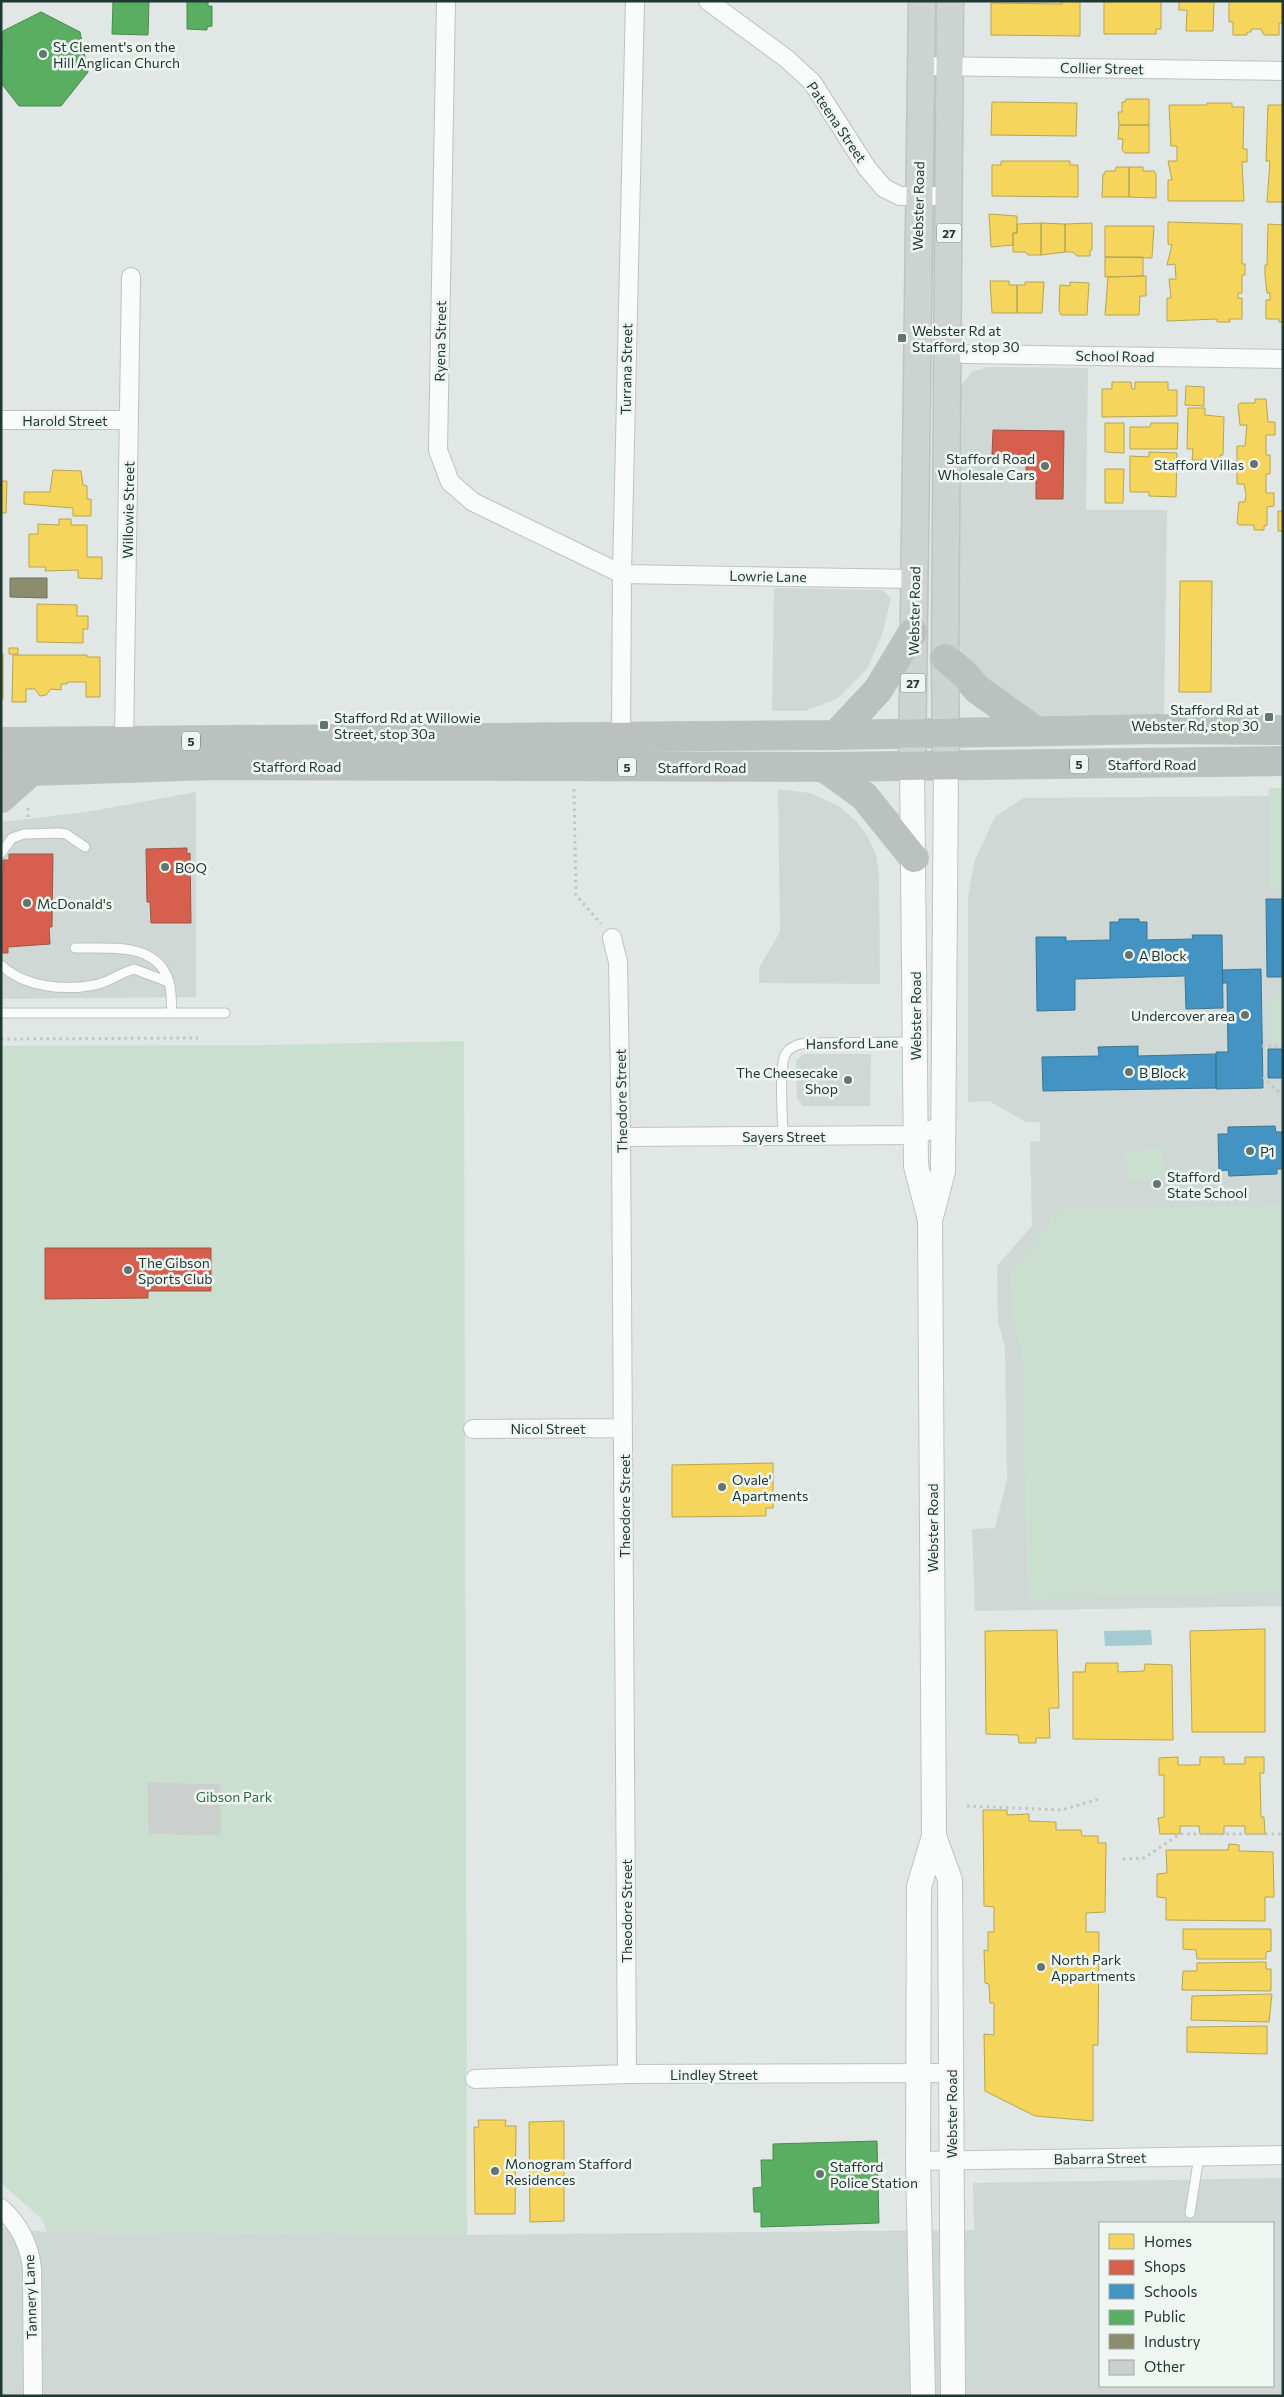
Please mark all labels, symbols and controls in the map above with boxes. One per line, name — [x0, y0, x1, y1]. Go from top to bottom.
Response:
place label: St Clement's on the Hill Anglican Church — [53, 38, 180, 71]
marker: St Clement's on the Hill Anglican Church — [37, 48, 49, 60]
street label: Collier Street — [1060, 59, 1144, 77]
street label: Pateena Street — [804, 78, 871, 166]
street label: Webster Road — [909, 161, 927, 251]
road number: 27 — [936, 224, 962, 242]
street label: Ryena Street — [431, 300, 449, 382]
place label: Webster Rd at Stafford, stop 30 — [912, 322, 1020, 355]
street label: Turrana Street — [617, 323, 635, 415]
marker: Webster Rd at Stafford, stop 30 — [896, 332, 908, 344]
street label: School Road — [1075, 347, 1155, 365]
street label: Harold Street — [22, 412, 108, 429]
place label: Stafford Road Wholesale Cars — [937, 450, 1035, 483]
place label: Stafford Villas — [1154, 456, 1244, 473]
marker: Stafford Villas — [1248, 458, 1260, 470]
marker: Stafford Road Wholesale Cars — [1039, 460, 1051, 472]
street label: Willowie Street — [119, 461, 137, 559]
street label: Webster Road — [905, 566, 923, 656]
street label: Lowrie Lane — [729, 567, 807, 585]
road number: 27 — [900, 674, 926, 692]
place label: Stafford Rd at Webster Rd, stop 30 — [1131, 701, 1259, 734]
place label: Stafford Rd at Willowie Street, stop 30a — [334, 709, 481, 742]
marker: Stafford Rd at Webster Rd, stop 30 — [1263, 711, 1275, 723]
marker: Stafford Rd at Willowie Street, stop 30a — [318, 719, 330, 731]
road number: 5 — [182, 731, 200, 750]
road number: 5 — [1070, 754, 1088, 774]
street label: Stafford Road — [1108, 756, 1196, 773]
street label: Stafford Road — [253, 758, 341, 775]
road number: 5 — [618, 758, 636, 776]
street label: Stafford Road — [658, 759, 746, 776]
place label: BOQ — [175, 859, 207, 876]
marker: BOQ — [159, 861, 171, 873]
place label: McDonald's — [37, 895, 112, 912]
marker: McDonald's — [21, 897, 33, 909]
place label: A Block — [1139, 947, 1187, 964]
marker: A Block — [1123, 949, 1135, 961]
street label: Webster Road — [907, 971, 924, 1061]
place label: Undercover area — [1131, 1007, 1235, 1024]
marker: Undercover area — [1239, 1009, 1251, 1021]
street label: Hansford Lane — [806, 1034, 898, 1052]
street label: Theodore Street — [612, 1049, 630, 1153]
place label: The Cheesecake Shop — [736, 1064, 838, 1097]
place label: B Block — [1139, 1064, 1187, 1081]
marker: B Block — [1123, 1066, 1135, 1078]
marker: The Cheesecake Shop — [842, 1074, 854, 1086]
street label: Sayers Street — [742, 1128, 826, 1145]
place label: P1 — [1260, 1143, 1275, 1160]
marker: P1 — [1244, 1145, 1256, 1157]
place label: Stafford State School — [1167, 1168, 1247, 1201]
marker: Stafford State School — [1151, 1178, 1163, 1190]
place label: The Gibson Sports Club — [138, 1254, 213, 1287]
marker: The Gibson Sports Club — [122, 1264, 134, 1276]
street label: Nicol Street — [510, 1420, 586, 1437]
street label: Theodore Street — [616, 1454, 633, 1558]
place label: Ovale' Apartments — [732, 1471, 808, 1504]
marker: Ovale' Apartments — [716, 1481, 728, 1493]
street label: Webster Road — [924, 1483, 941, 1573]
park label: Gibson Park — [196, 1788, 273, 1805]
street label: Theodore Street — [618, 1859, 635, 1963]
place label: North Park Appartments — [1051, 1951, 1136, 1984]
marker: North Park Appartments — [1035, 1961, 1047, 1973]
street label: Lindley Street — [670, 2066, 758, 2083]
street label: Webster Road — [943, 2069, 960, 2159]
street label: Babarra Street — [1054, 2149, 1147, 2167]
place label: Monogram Stafford Residences — [505, 2155, 632, 2188]
place label: Stafford Police Station — [830, 2158, 918, 2191]
marker: Monogram Stafford Residences — [489, 2165, 501, 2177]
marker: Stafford Police Station — [814, 2168, 826, 2180]
legend — [1099, 2222, 1274, 2387]
text: Homes — [1144, 2232, 1192, 2250]
street label: Tannery Lane — [20, 2254, 40, 2340]
text: Shops — [1144, 2257, 1186, 2275]
text: Schools — [1144, 2282, 1198, 2300]
text: Public — [1144, 2307, 1186, 2325]
text: Industry — [1144, 2332, 1201, 2350]
text: Other — [1144, 2357, 1185, 2375]

